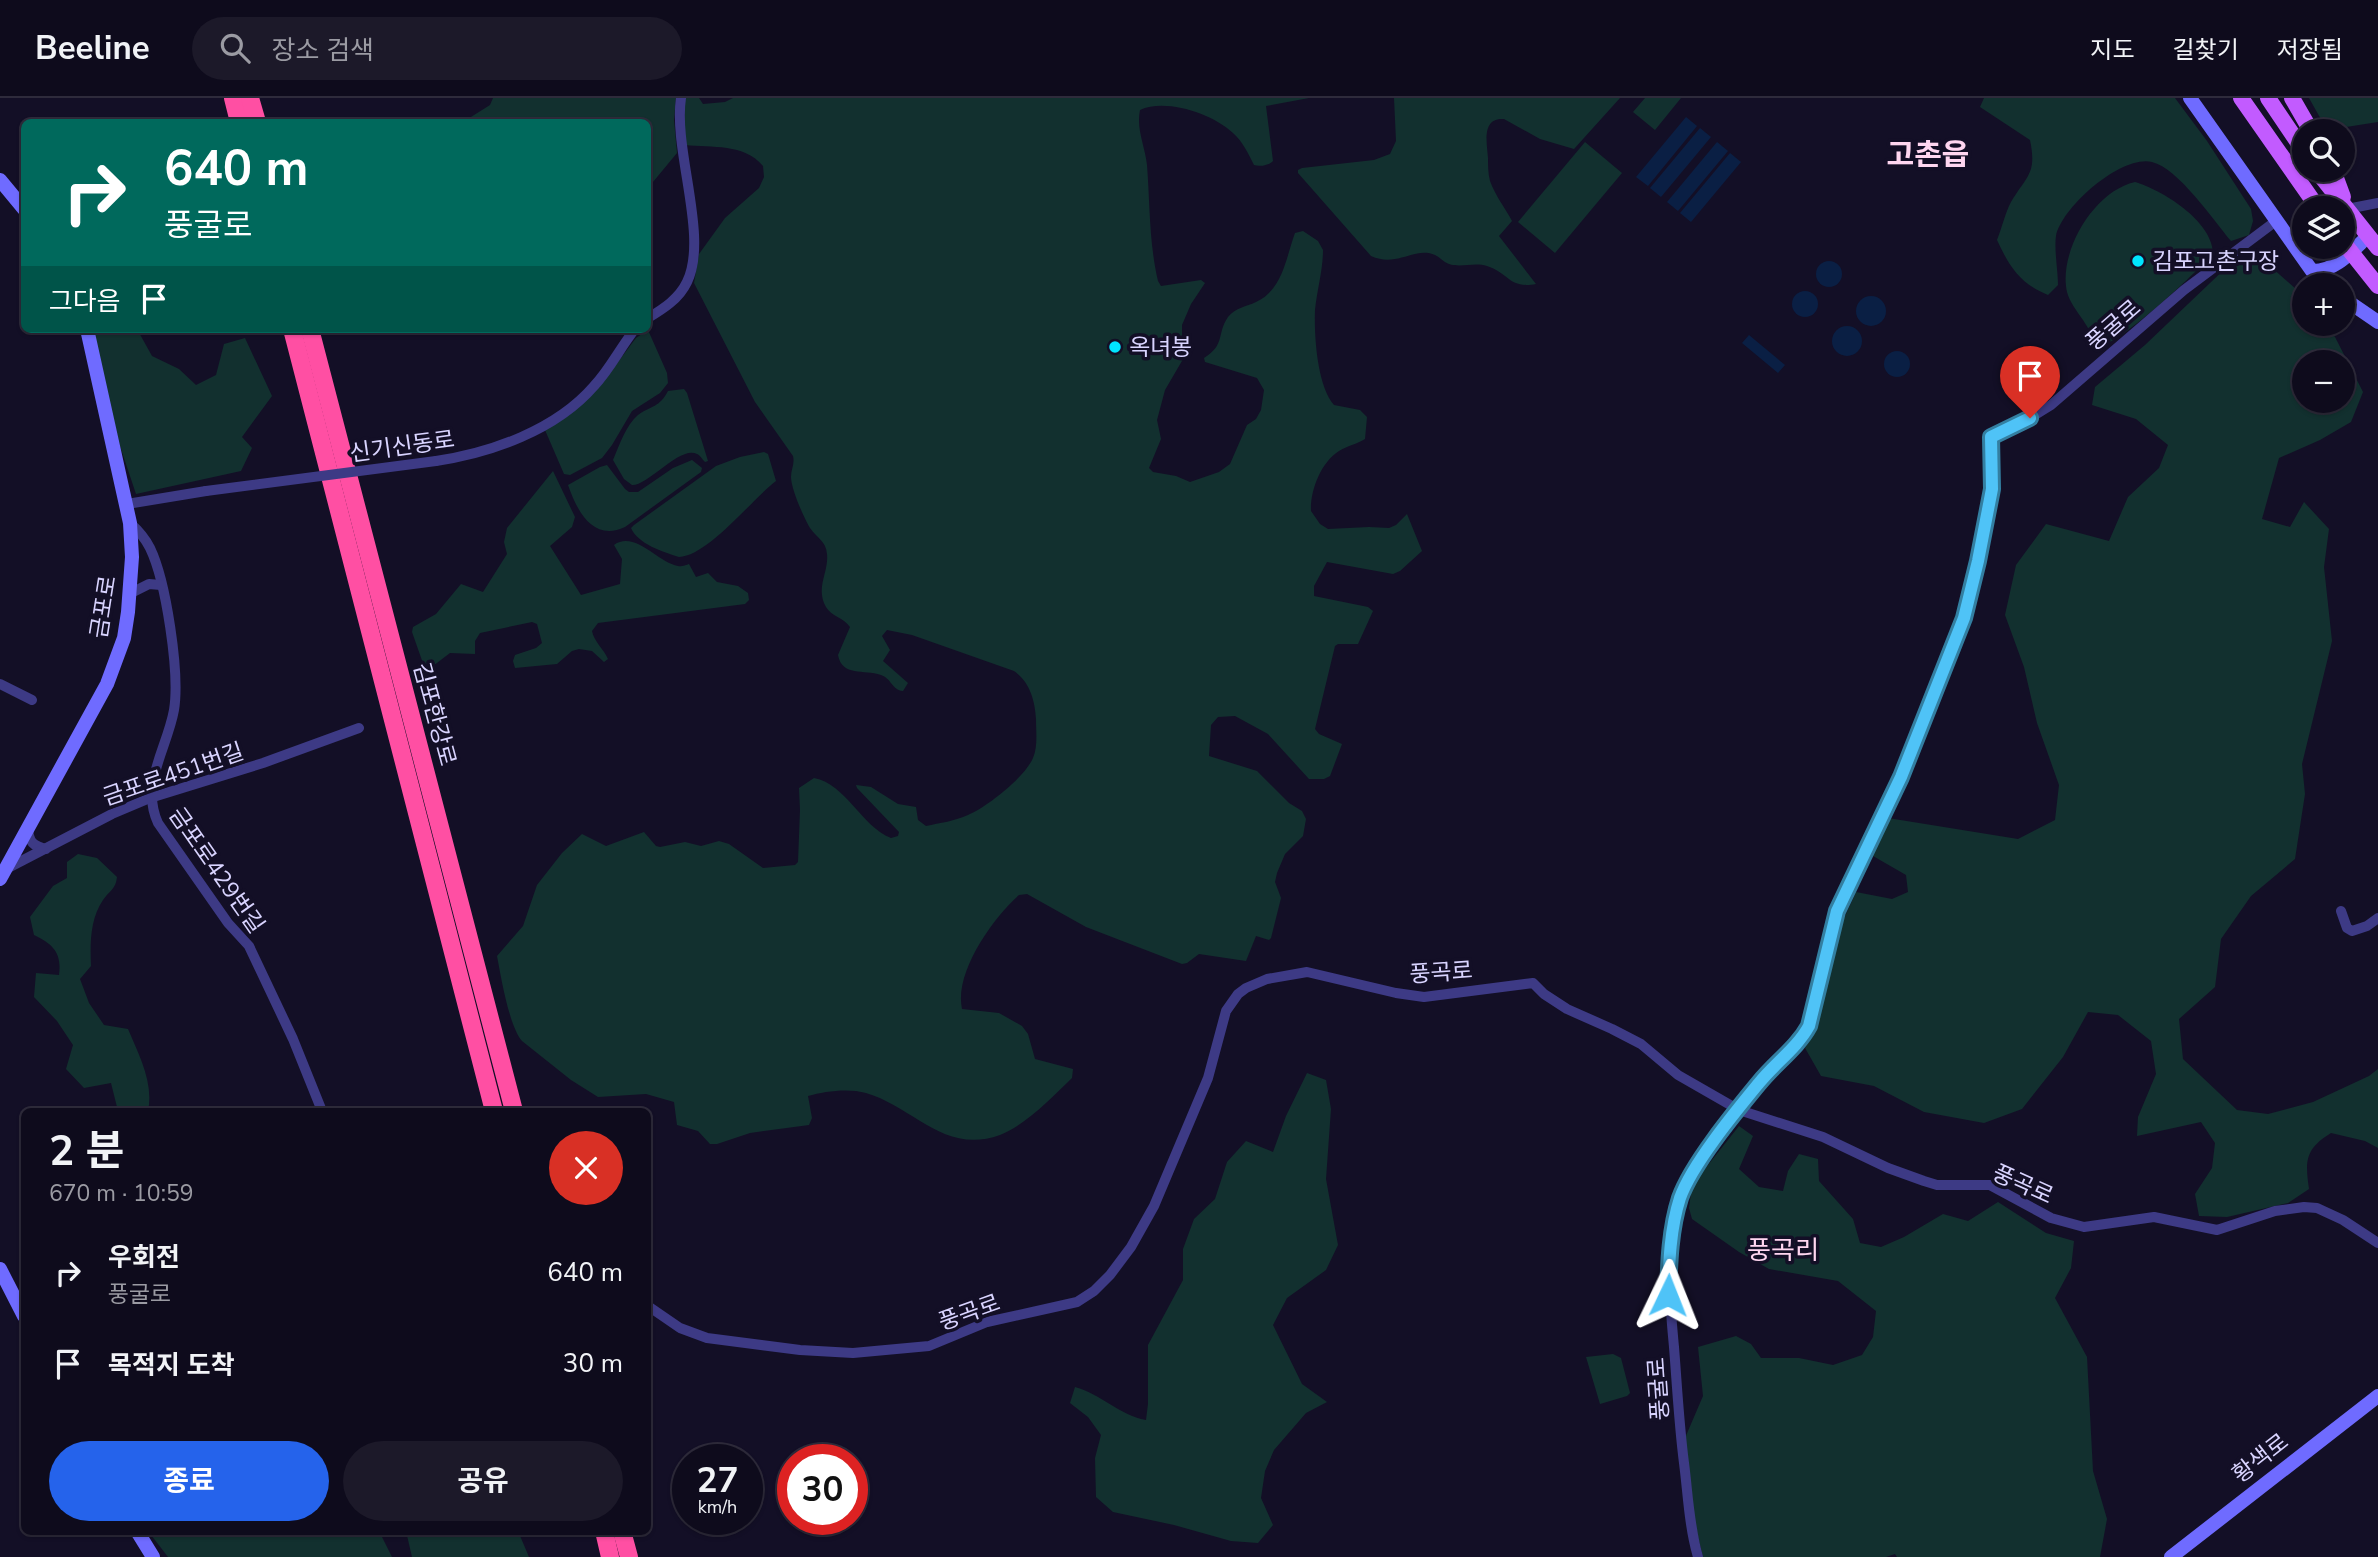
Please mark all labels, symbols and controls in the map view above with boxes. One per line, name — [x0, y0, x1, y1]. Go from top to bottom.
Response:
search box — [192, 17, 682, 80]
text: Beeline — [35, 26, 150, 71]
icon: search — [216, 29, 254, 67]
text: 장소 검색 — [272, 33, 374, 68]
text: 지도 — [2090, 34, 2135, 66]
text: 길찾기 — [2173, 34, 2239, 66]
text: 저장됨 — [2277, 34, 2343, 66]
map controls — [2292, 119, 2355, 413]
button: search — [2292, 119, 2355, 182]
text: 640 m — [164, 135, 308, 202]
district label: 고촌읍 — [1887, 135, 1969, 176]
icon: right — [49, 147, 140, 238]
button: layers — [2292, 196, 2355, 259]
text: 풍굴로 — [164, 204, 252, 247]
place label: 김포고촌구장 — [2152, 246, 2279, 277]
marker: 김포고촌구장 — [2130, 253, 2146, 269]
button: + — [2292, 273, 2355, 336]
icon: arrive — [135, 280, 173, 318]
text: 그다음 — [49, 284, 121, 319]
street label: 풍굴로 — [2079, 293, 2147, 358]
place label: 옥녀봉 — [1129, 332, 1192, 363]
marker: 옥녀봉 — [1107, 339, 1123, 355]
pin — [2000, 346, 2060, 418]
button: − — [2292, 350, 2355, 413]
icon: arrive — [2011, 357, 2049, 395]
street label: 신기신동로 — [348, 424, 457, 469]
street label: 금포로 — [83, 573, 124, 641]
street label: 김포한강로 — [406, 659, 463, 769]
street label: 금포로451번길 — [99, 736, 248, 813]
street label: 금포로429번길 — [162, 801, 272, 939]
street label: 풍곡로 — [1408, 955, 1474, 990]
text: 2 분 — [49, 1123, 124, 1180]
button: close — [549, 1131, 623, 1205]
street label: 풍곡로 — [1987, 1157, 2058, 1212]
text: 670 m · 10:59 — [49, 1178, 194, 1209]
district label: 풍곡리 — [1747, 1233, 1819, 1268]
text: 우회전 — [108, 1240, 180, 1275]
icon: right — [49, 1254, 87, 1292]
text: 640 m — [547, 1255, 623, 1290]
position arrow — [1631, 1258, 1705, 1332]
text: 풍굴로 — [108, 1279, 171, 1310]
street label: 풍곡로 — [934, 1287, 1004, 1338]
icon: arrive — [49, 1345, 87, 1383]
text: 30 m — [563, 1346, 623, 1381]
text: 목적지 도착 — [108, 1348, 235, 1383]
street label: 풍굴로 — [1641, 1356, 1676, 1422]
street label: 황색로 — [2226, 1427, 2295, 1490]
button: 종료 — [49, 1441, 329, 1521]
button: 공유 — [343, 1441, 623, 1521]
speed limit sign: 30 — [777, 1444, 868, 1535]
text: 27 — [696, 1457, 739, 1504]
text: km/h — [698, 1495, 737, 1519]

